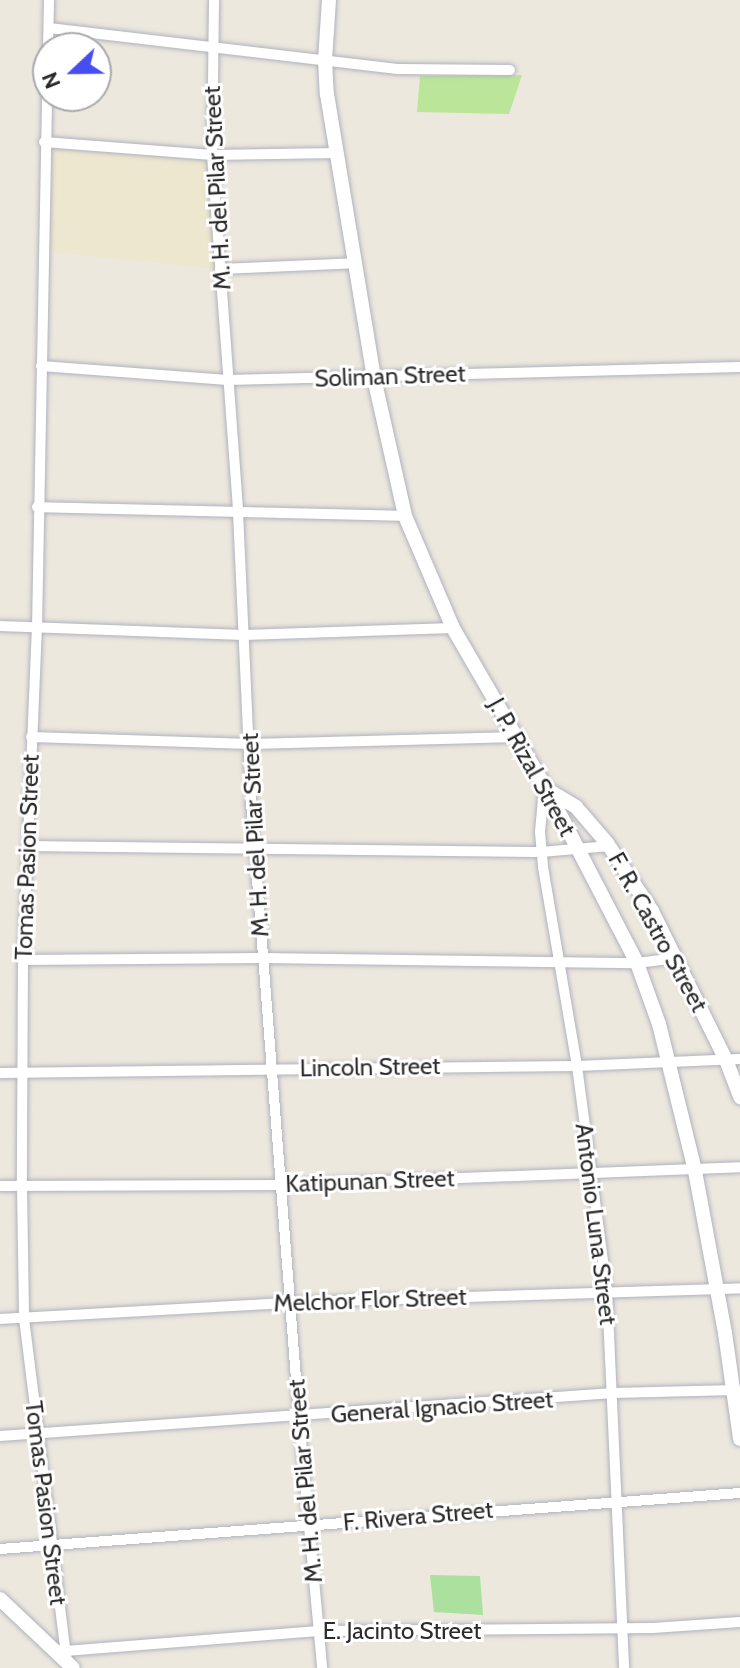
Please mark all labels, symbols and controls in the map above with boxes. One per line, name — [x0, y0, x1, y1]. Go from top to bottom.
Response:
north arrow — [32, 32, 112, 112]
text: N — [36, 68, 67, 93]
street label: M. H. del Pilar Street — [197, 85, 237, 291]
street label: Soliman Street — [314, 359, 466, 393]
street label: J. P. Rizal Street — [482, 693, 582, 841]
street label: M. H. del Pilar Street — [235, 732, 275, 938]
street label: Tomas Pasion Street — [9, 754, 45, 960]
street label: F. R. Castro Street — [602, 847, 714, 1017]
street label: Lincoln Street — [299, 1051, 441, 1083]
street label: Antonio Luna Street — [569, 1122, 623, 1326]
street label: Katipunan Street — [285, 1164, 455, 1198]
street label: Melchor Flor Street — [273, 1282, 467, 1318]
street label: M. H. del Pilar Street — [282, 1378, 328, 1584]
street label: General Ignacio Street — [330, 1385, 554, 1429]
street label: Tomas Pasion Street — [19, 1399, 73, 1607]
street label: F. Rivera Street — [342, 1495, 494, 1537]
street label: E. Jacinto Street — [323, 1617, 481, 1645]

